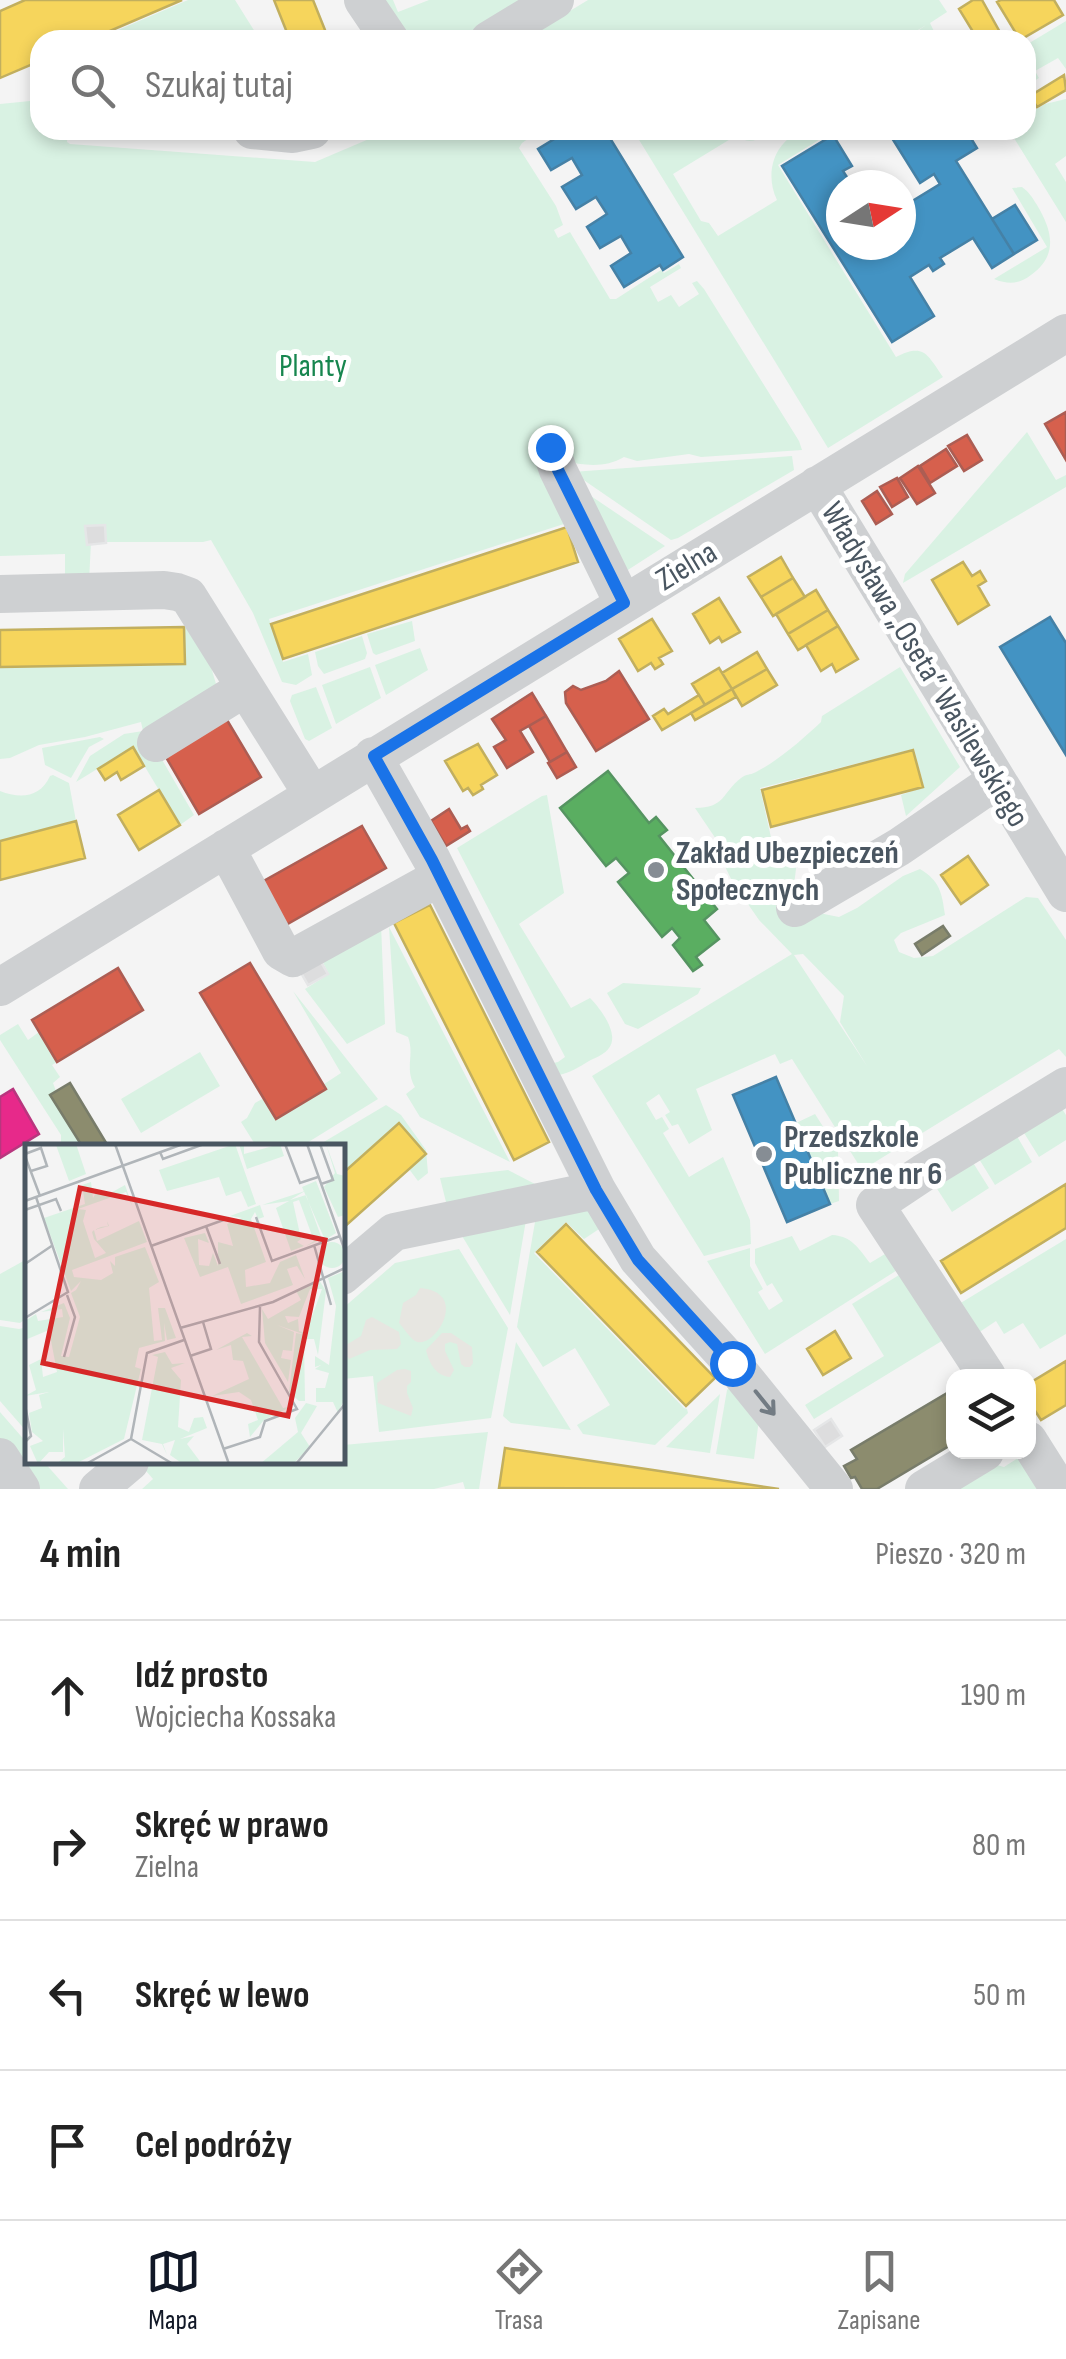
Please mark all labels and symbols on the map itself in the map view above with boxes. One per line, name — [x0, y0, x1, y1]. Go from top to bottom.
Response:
north arrow — [826, 170, 916, 260]
park label: Planty — [279, 347, 347, 386]
route end — [528, 425, 574, 471]
street label: Władysława „Oseta” Wasilewskiego — [812, 495, 1037, 834]
street label: Zielna — [649, 533, 724, 600]
place label: Zakład Ubezpieczeń Społecznych — [676, 834, 899, 910]
marker: Zakład Ubezpieczeń Społecznych — [645, 859, 667, 881]
place label: Przedszkole Publiczne nr 6 — [784, 1118, 942, 1194]
marker: Przedszkole Publiczne nr 6 — [753, 1143, 775, 1165]
inset map — [25, 1144, 345, 1464]
route start — [710, 1341, 756, 1387]
one-way arrow — [754, 1389, 776, 1415]

